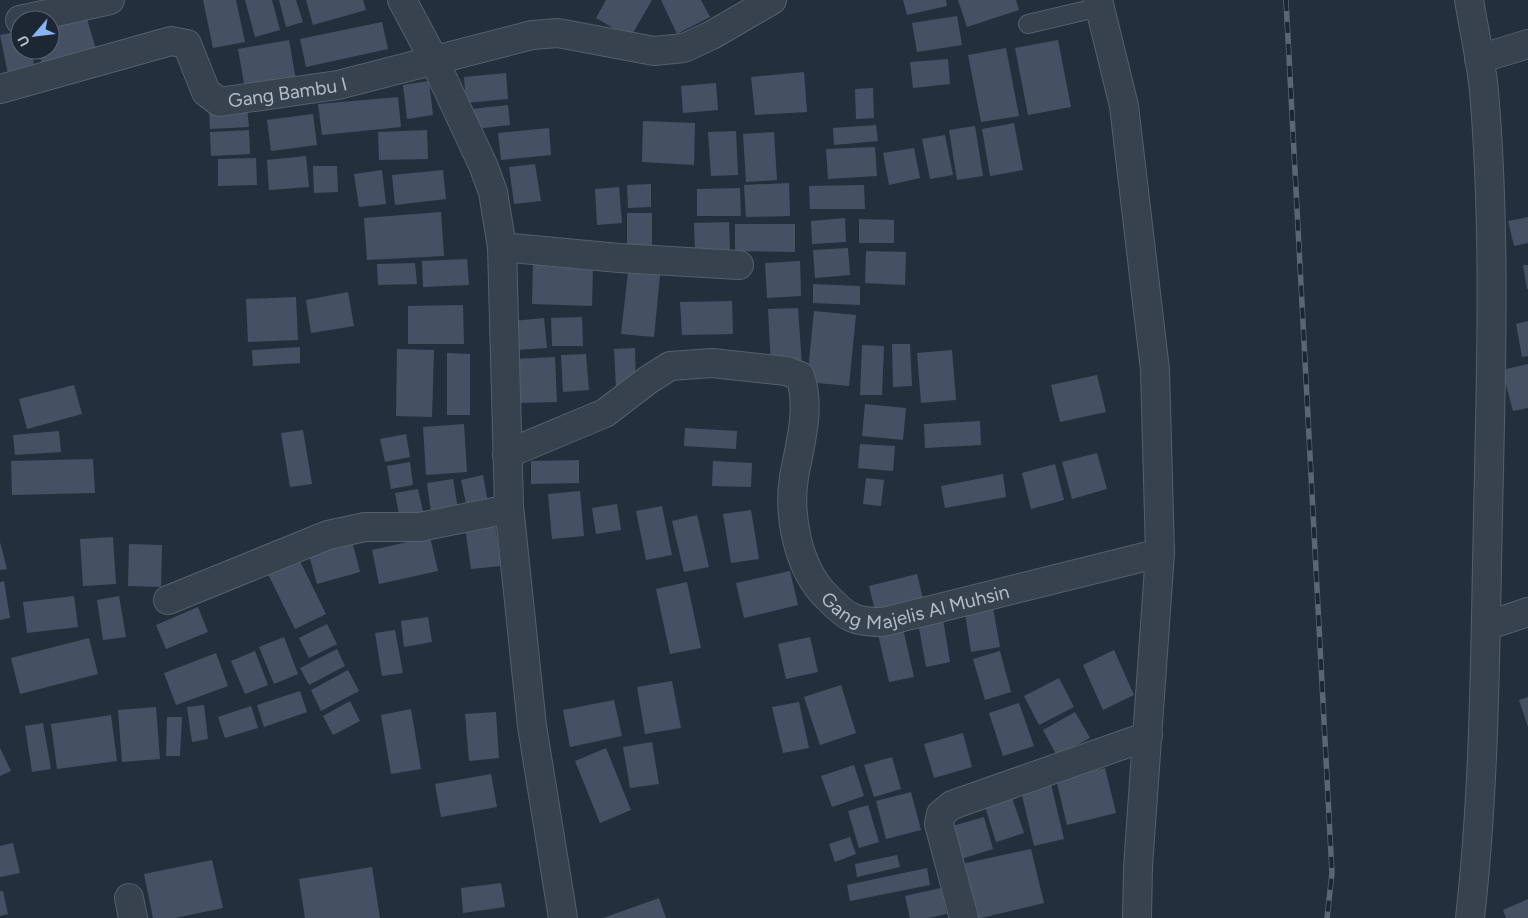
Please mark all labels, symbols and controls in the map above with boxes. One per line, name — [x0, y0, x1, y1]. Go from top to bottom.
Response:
north arrow — [10, 10, 60, 60]
text: U — [14, 33, 34, 49]
street label: Gang Bambu I — [227, 72, 349, 112]
street label: Gang Majelis Al Muhsin — [819, 577, 1015, 599]
text: Gang Majelis Al Muhsin — [817, 580, 1011, 634]

